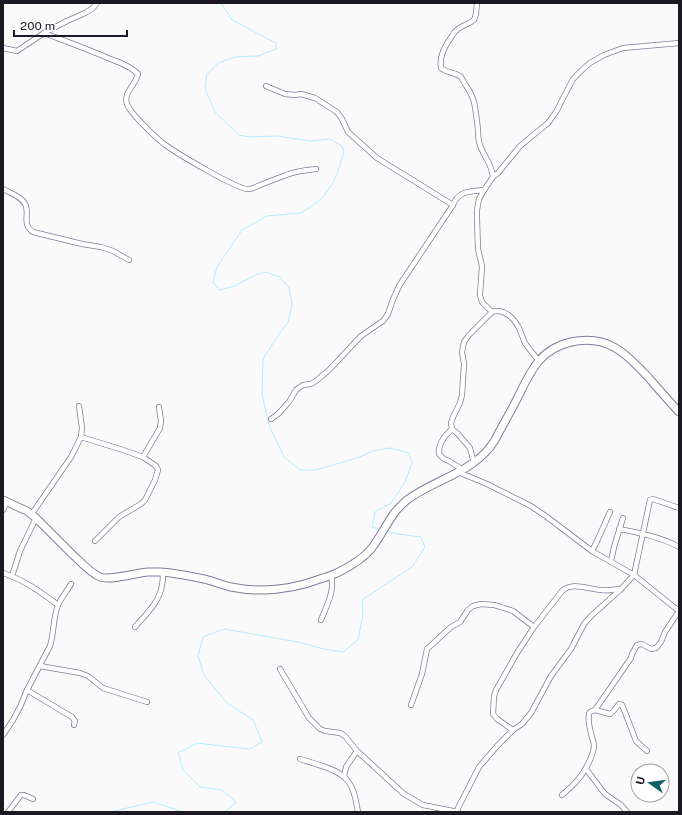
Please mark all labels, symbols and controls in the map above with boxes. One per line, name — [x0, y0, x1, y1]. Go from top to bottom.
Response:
scale bar — [14, 12, 127, 38]
text: 200 m — [20, 19, 55, 33]
north arrow — [630, 763, 670, 803]
text: U — [634, 775, 647, 786]

